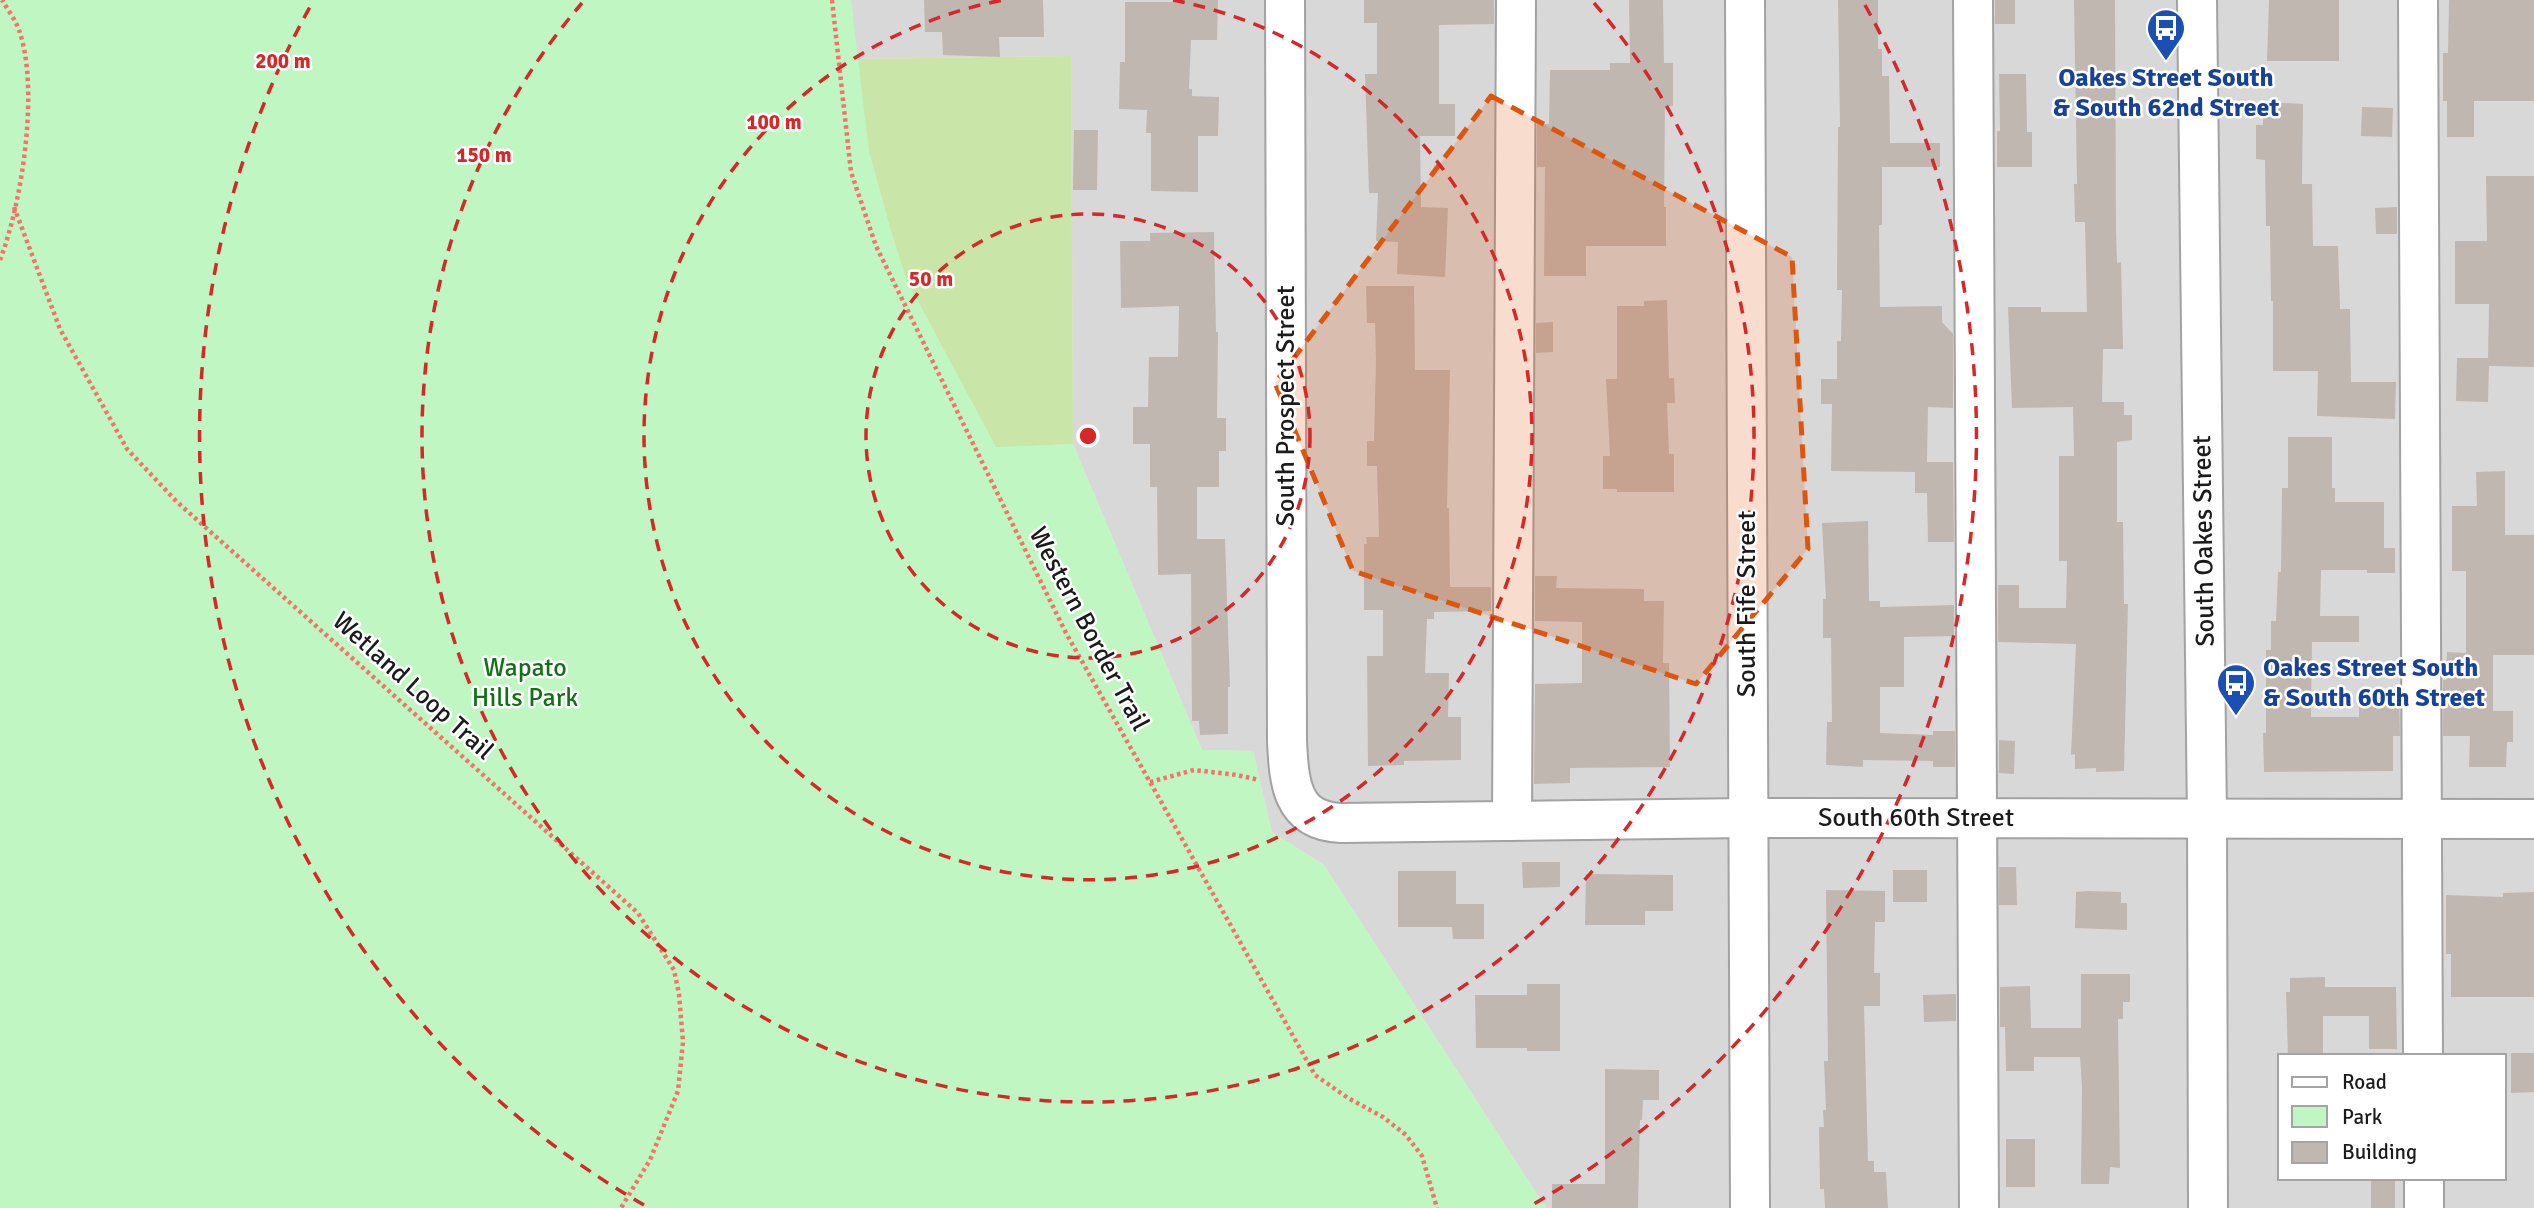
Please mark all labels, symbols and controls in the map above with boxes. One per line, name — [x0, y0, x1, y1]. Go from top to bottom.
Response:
bus stop icon: Oakes Street South & South 62nd Street — [2145, 7, 2187, 62]
text: 200 m — [255, 48, 311, 74]
place label: Oakes Street South & South 62nd Street — [2053, 62, 2279, 124]
text: 100 m — [746, 109, 802, 135]
text: 150 m — [456, 142, 512, 168]
text: 50 m — [909, 266, 953, 292]
street label: South Prospect Street — [1270, 285, 1302, 527]
centre of rings — [1076, 424, 1100, 448]
street label: South Oakes Street — [2186, 435, 2222, 647]
street label: South Fife Street — [1731, 511, 1763, 697]
street label: Western Border Trail — [1022, 522, 1156, 736]
street label: Wetland Loop Trail — [326, 605, 500, 767]
park label: Wapato Hills Park — [472, 652, 578, 714]
place label: Oakes Street South & South 60th Street — [2263, 652, 2485, 714]
bus stop icon: Oakes Street South & South 60th Street — [2215, 662, 2257, 717]
street label: South 60th Street — [1818, 802, 2014, 834]
legend — [2278, 1054, 2506, 1180]
text: Road — [2342, 1069, 2387, 1095]
text: Park — [2342, 1104, 2383, 1130]
text: Building — [2342, 1139, 2417, 1165]

